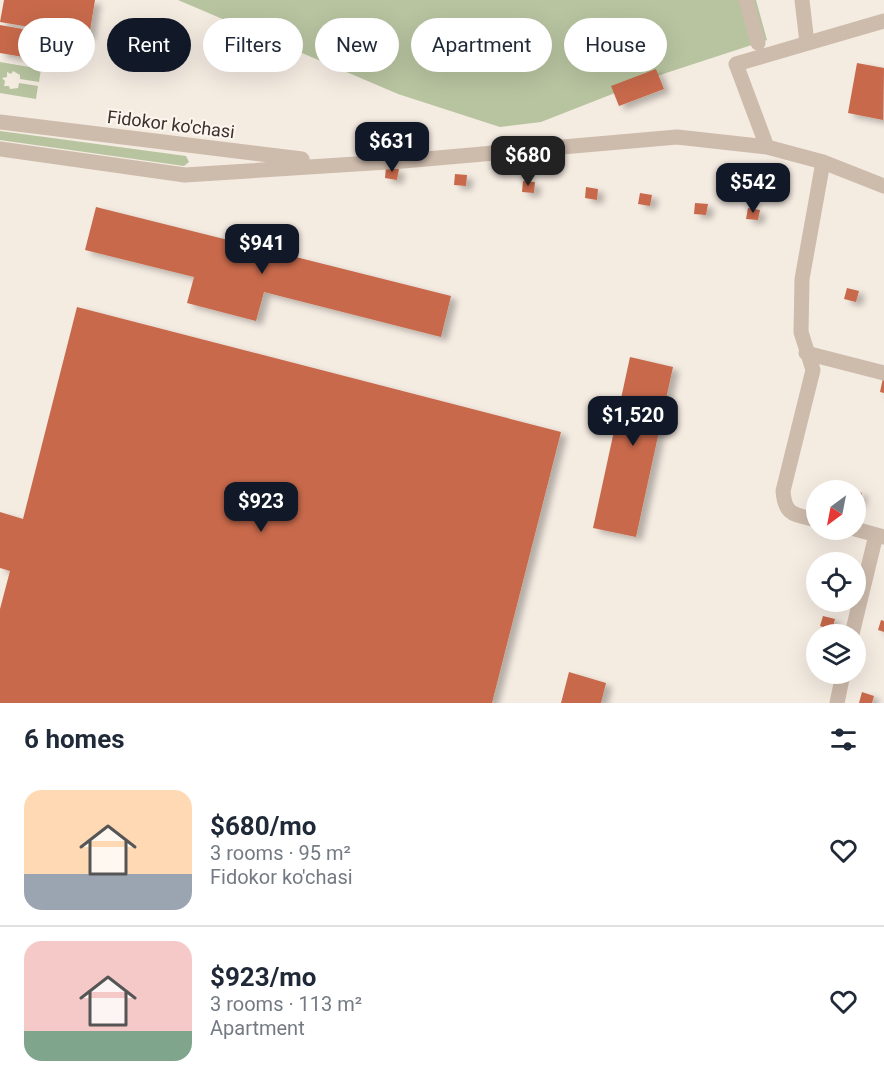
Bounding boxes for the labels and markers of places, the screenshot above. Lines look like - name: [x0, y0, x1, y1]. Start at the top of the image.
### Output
- pin: $631: [356, 122, 428, 173]
- pin: $680: [492, 136, 564, 187]
- pin: $542: [717, 163, 789, 214]
- pin: $941: [226, 224, 298, 275]
- pin: $1,520: [584, 396, 682, 447]
- pin: $923: [225, 482, 297, 533]

